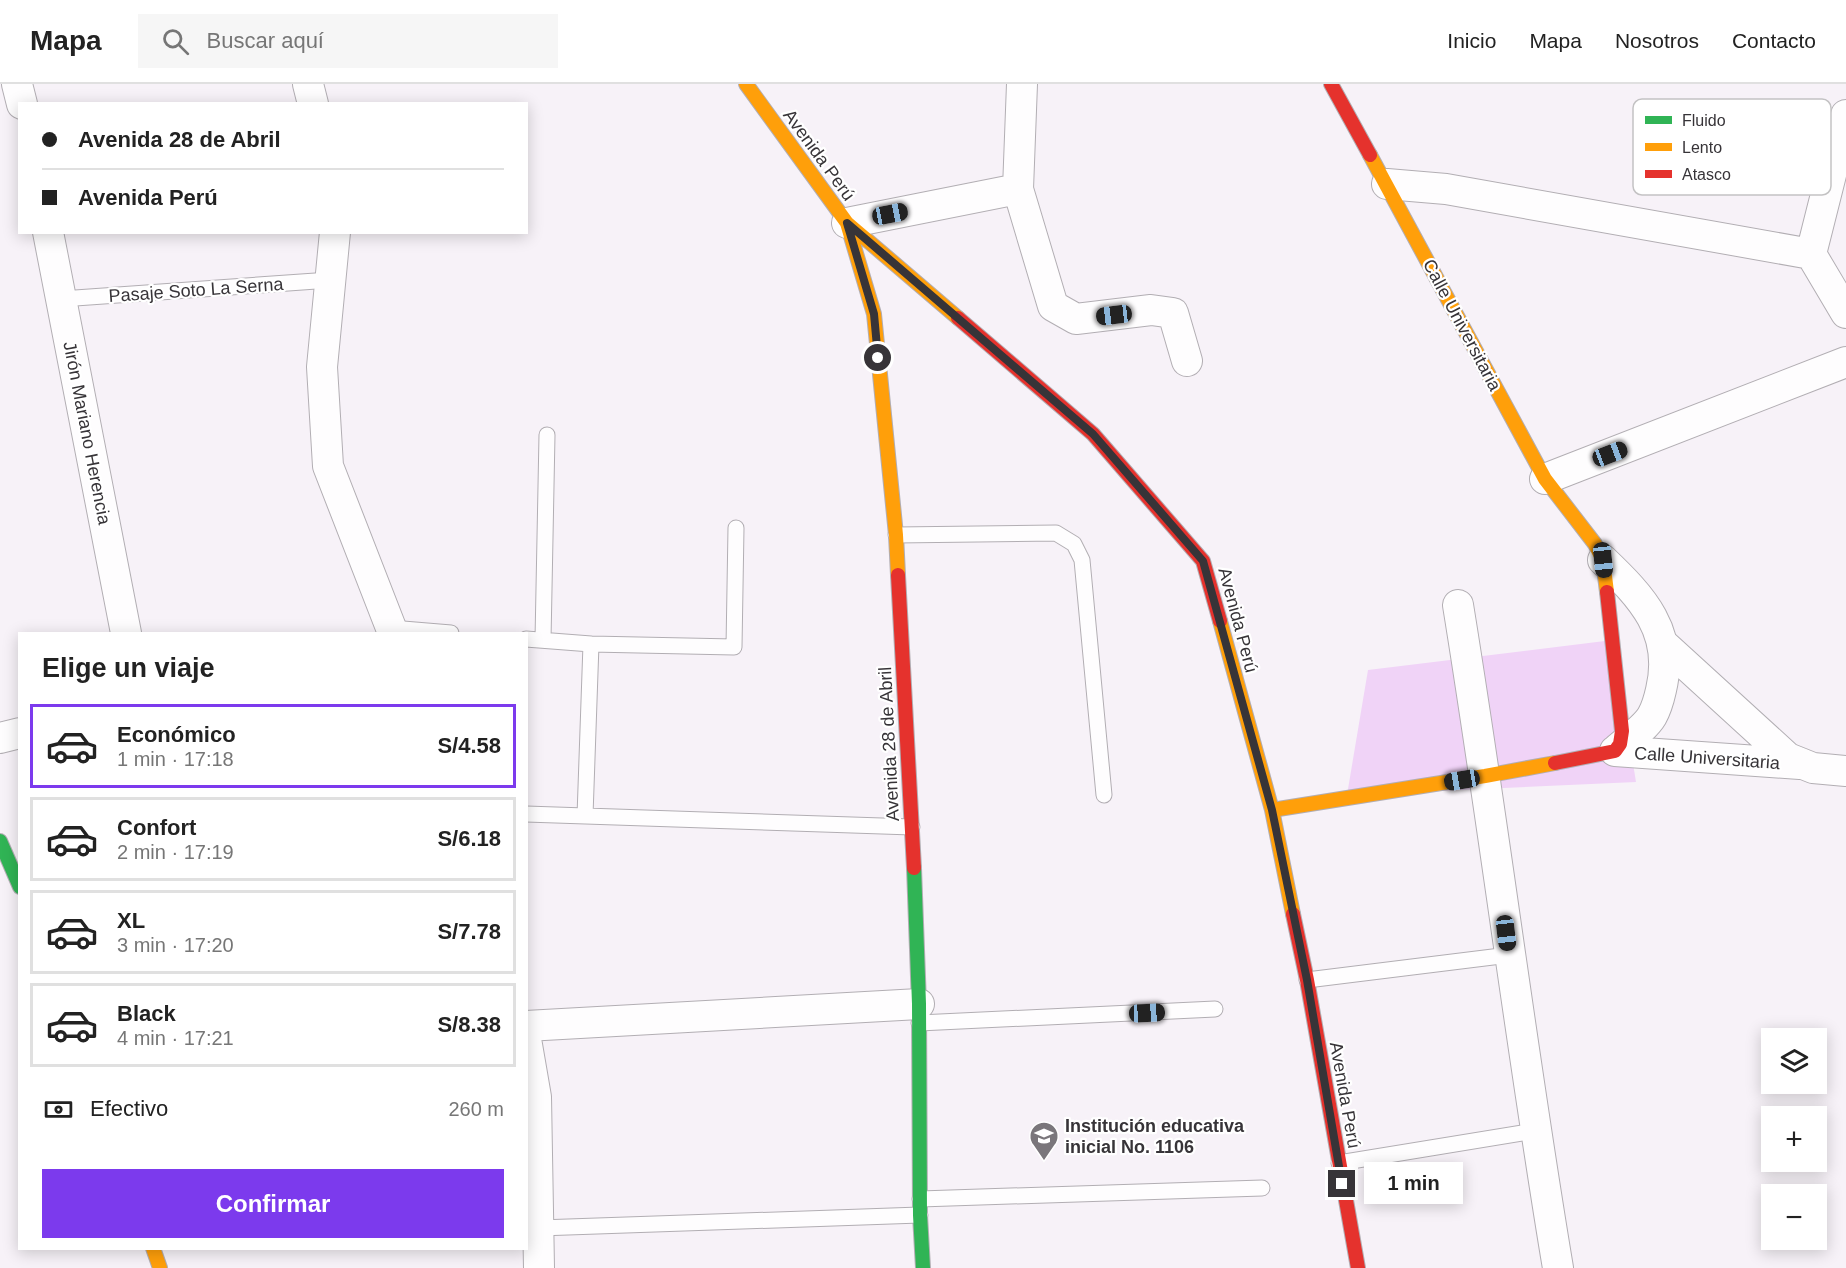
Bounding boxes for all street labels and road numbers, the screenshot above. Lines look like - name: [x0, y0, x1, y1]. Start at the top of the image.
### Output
- street label: Avenida Perú: [779, 106, 859, 204]
- street label: Calle Universitaria: [1419, 256, 1506, 395]
- street label: Pasaje Soto La Serna: [108, 274, 285, 306]
- street label: Jirón Mariano Herencia: [59, 340, 115, 527]
- street label: Avenida Perú: [1214, 565, 1262, 675]
- street label: Avenida 28 de Abril: [875, 666, 903, 822]
- street label: Calle Universitaria: [1633, 743, 1782, 773]
- street label: Avenida Perú: [1326, 1040, 1364, 1150]

